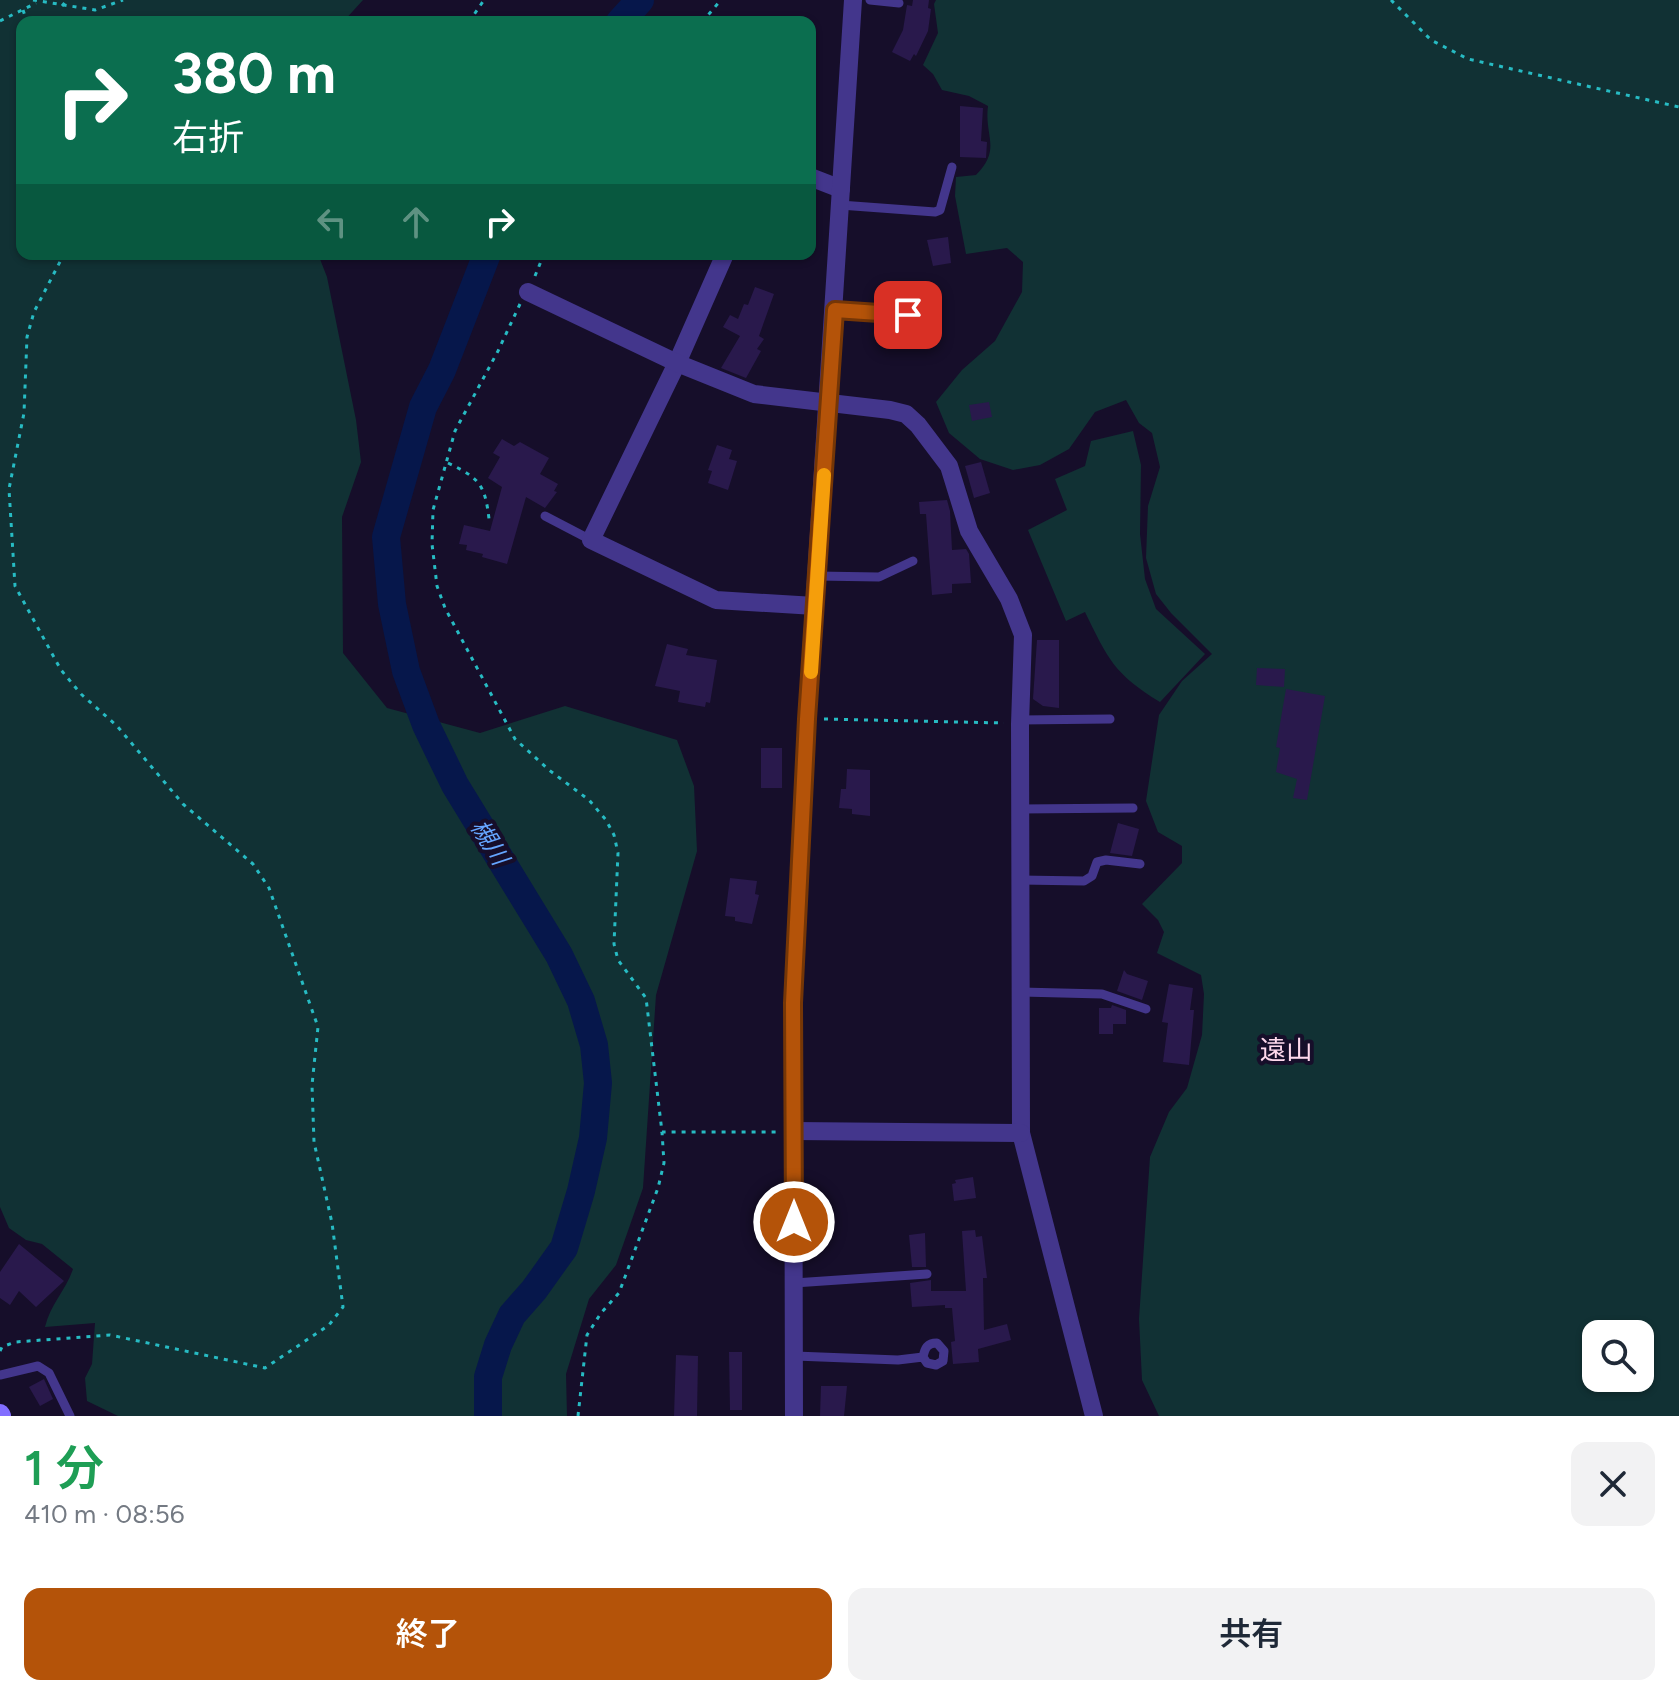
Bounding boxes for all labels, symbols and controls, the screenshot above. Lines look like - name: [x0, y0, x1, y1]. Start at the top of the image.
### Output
- text: 380 m: [172, 40, 336, 107]
- icon: right: [40, 48, 144, 152]
- text: 右折: [172, 116, 244, 159]
- icon: left: [310, 200, 354, 244]
- icon: ahead: [394, 200, 438, 244]
- icon: right: [478, 200, 522, 244]
- pin: [874, 281, 942, 349]
- icon: arrive: [886, 293, 930, 337]
- water label: 槻川: [465, 814, 517, 873]
- district label: 遠山: [1260, 1034, 1312, 1066]
- position arrow: [752, 1180, 836, 1264]
- map controls: [1582, 1320, 1654, 1392]
- button: search: [1582, 1320, 1654, 1392]
- text: 1 分: [24, 1439, 104, 1497]
- button: close: [1571, 1442, 1655, 1526]
- text: 410 m · 08:56: [24, 1498, 184, 1530]
- button: 終了: [24, 1588, 832, 1680]
- button: 共有: [848, 1588, 1655, 1680]

